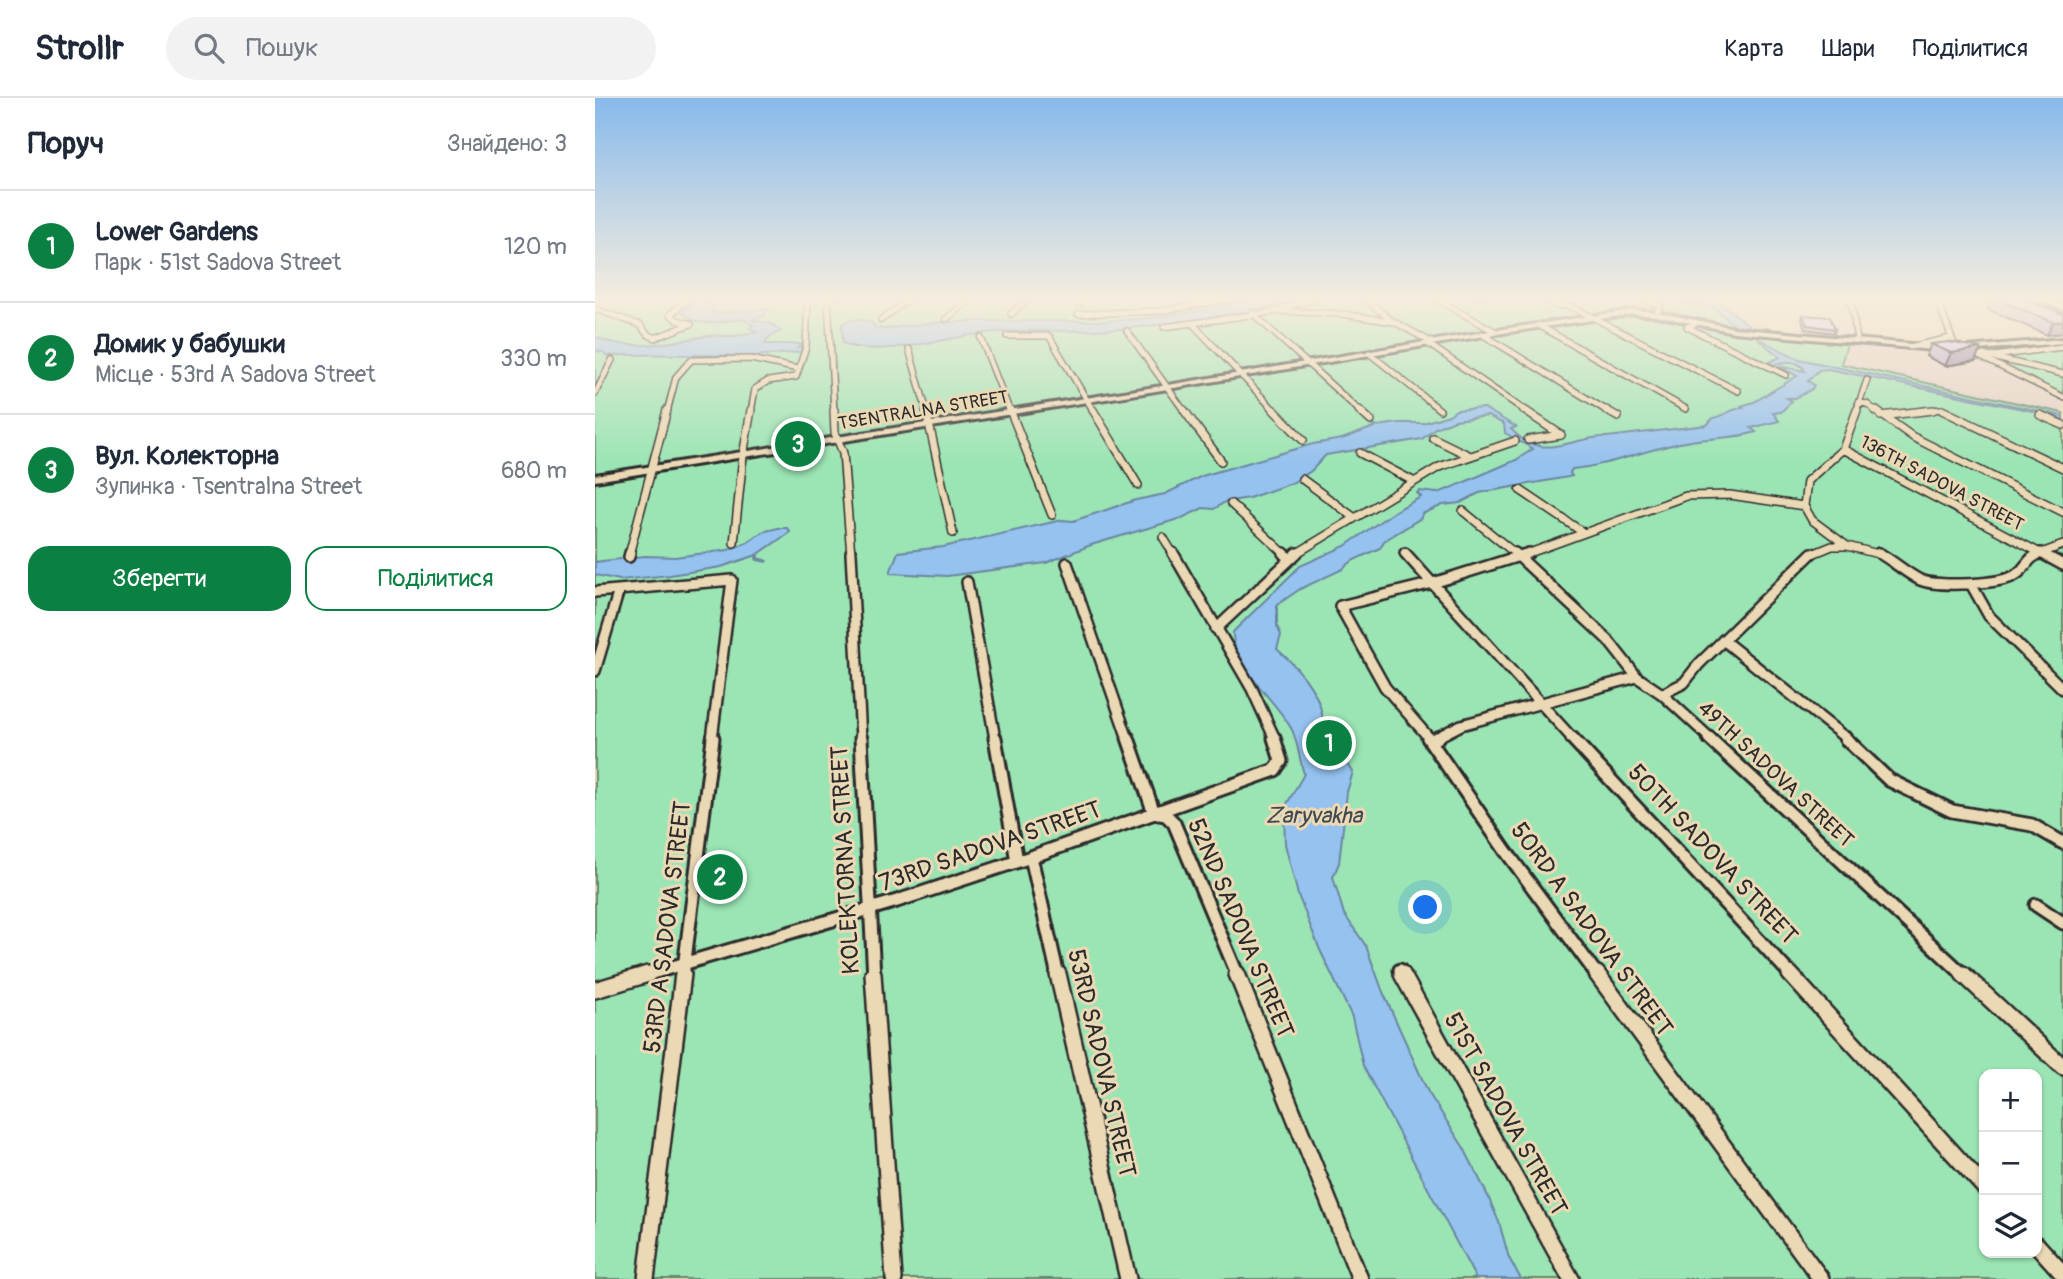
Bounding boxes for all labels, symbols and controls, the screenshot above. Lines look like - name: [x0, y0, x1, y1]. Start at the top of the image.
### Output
- search box: [166, 17, 656, 80]
- text: Strollr: [35, 28, 124, 69]
- icon: search: [190, 29, 228, 67]
- text: Пошук: [246, 32, 318, 64]
- text: Карта: [1724, 34, 1784, 63]
- text: Шари: [1822, 34, 1875, 63]
- text: Поділитися: [1913, 34, 2028, 63]
- text: Поруч: [28, 125, 104, 162]
- text: Знайдено: 3: [447, 129, 567, 158]
- text: Lower Gardens: [95, 216, 258, 248]
- text: 1: [47, 232, 56, 261]
- text: 120 m: [504, 232, 567, 261]
- text: Парк · 51st Sadova Street: [95, 248, 341, 277]
- text: Домик у бабушки: [95, 328, 285, 360]
- text: 2: [45, 344, 57, 373]
- text: 330 m: [500, 344, 567, 373]
- text: Місце · 53rd A Sadova Street: [95, 360, 375, 389]
- street label: TSENTRALNA STREET: [836, 386, 1010, 435]
- pin: 3: [775, 418, 821, 470]
- street label: 136TH SADOVA STREET: [1856, 430, 2028, 536]
- text: Вул. Колекторна: [95, 440, 279, 472]
- text: 3: [45, 456, 57, 485]
- text: 680 m: [501, 456, 567, 485]
- text: Зупинка · Tsentralna Street: [95, 472, 362, 501]
- button: Зберегти: [28, 546, 291, 611]
- button: Поділитися: [305, 546, 567, 611]
- street label: 49TH SADOVA STREET: [1692, 695, 1860, 854]
- pin: 1: [1306, 717, 1352, 769]
- street label: KOLEKTORNA STREET: [825, 745, 866, 975]
- street label: 50TH SADOVA STREET: [1622, 758, 1804, 950]
- street label: 73RD SADOVA STREET: [875, 795, 1105, 898]
- street label: 53RD A SADOVA STREET: [638, 799, 697, 1055]
- water label: Zaryvakha: [1266, 801, 1364, 830]
- street label: 52ND SADOVA STREET: [1181, 814, 1300, 1042]
- street label: 50RD A SADOVA STREET: [1504, 817, 1679, 1042]
- pin: 2: [697, 851, 743, 903]
- your location: [1408, 890, 1442, 924]
- street label: 53RD SADOVA STREET: [1061, 946, 1142, 1180]
- street label: 51ST SADOVA STREET: [1438, 1008, 1573, 1221]
- map controls: [1979, 1069, 2042, 1258]
- button: +: [1979, 1069, 2042, 1132]
- button: −: [1979, 1132, 2042, 1195]
- button: layers: [1979, 1195, 2042, 1258]

